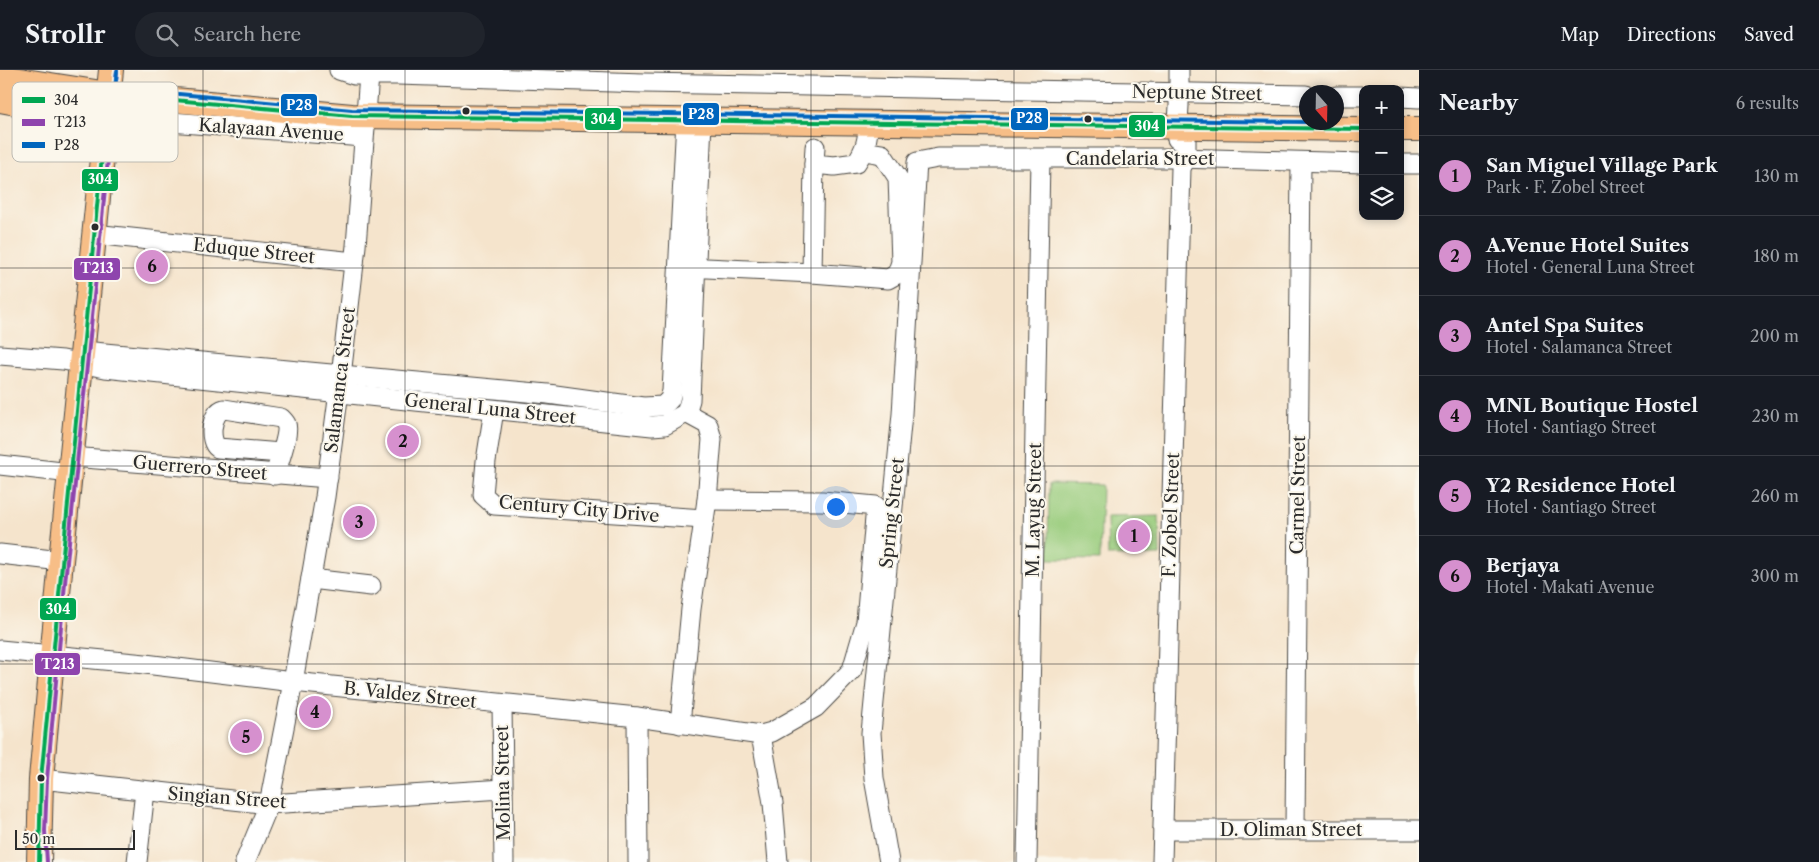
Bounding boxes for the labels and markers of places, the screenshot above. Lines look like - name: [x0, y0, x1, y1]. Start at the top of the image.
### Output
- unlabelled marker: [461, 106, 471, 116]
- unlabelled marker: [1083, 114, 1093, 124]
- unlabelled marker: [90, 222, 100, 232]
- pin: 6: [136, 247, 168, 285]
- pin: 2: [387, 422, 419, 460]
- pin: 3: [343, 503, 375, 541]
- pin: 1: [1118, 517, 1150, 555]
- pin: 4: [299, 693, 331, 731]
- pin: 5: [230, 718, 262, 756]
- unlabelled marker: [36, 773, 46, 783]

